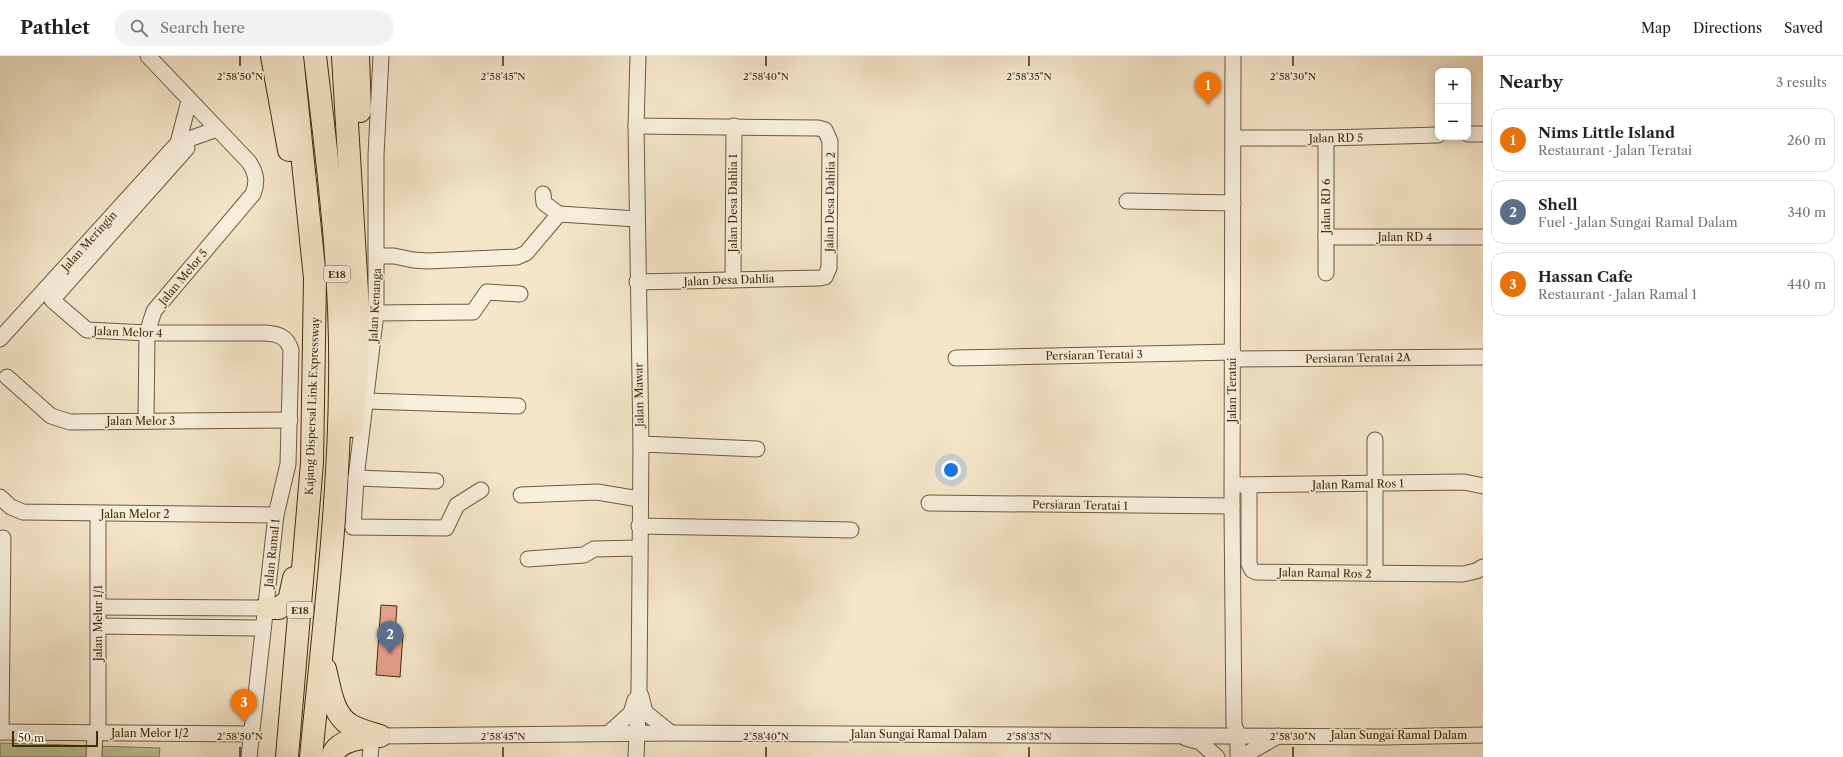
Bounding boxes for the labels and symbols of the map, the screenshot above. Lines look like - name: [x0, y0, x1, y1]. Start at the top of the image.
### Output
- text: 2°58'50"N: [217, 70, 263, 83]
- text: 2°58'45"N: [480, 70, 526, 83]
- text: 2°58'40"N: [743, 70, 789, 83]
- text: 2°58'35"N: [1006, 70, 1052, 83]
- text: 2°58'30"N: [1270, 70, 1316, 83]
- pin: 1: [1195, 72, 1221, 105]
- street label: Jalan RD 5: [1307, 131, 1363, 146]
- street label: Jalan Desa Dahlia 2: [822, 152, 838, 254]
- street label: Jalan Desa Dahlia 1: [726, 153, 740, 254]
- street label: Jalan RD 6: [1319, 178, 1333, 235]
- street label: Jalan Meringin: [57, 208, 120, 276]
- street label: Jalan RD 4: [1376, 230, 1432, 244]
- street label: Jalan Melor 5: [154, 246, 210, 309]
- road number: E18: [324, 266, 350, 282]
- street label: Jalan Kenanga: [366, 267, 384, 344]
- street label: Jalan Desa Dahlia: [681, 271, 775, 289]
- street label: Kajang Dispersal Link Expressway: [302, 316, 322, 495]
- street label: Jalan Melor 4: [91, 324, 163, 340]
- street label: Persiaran Teratai 3: [1045, 347, 1143, 363]
- street label: Persiaran Teratai 2A: [1305, 350, 1412, 366]
- street label: Jalan Teratai: [1225, 357, 1239, 424]
- street label: Jalan Mawar: [631, 362, 647, 429]
- street label: Jalan Melor 3: [105, 414, 175, 428]
- your location: [941, 460, 961, 480]
- street label: Jalan Ramal Ros 1: [1310, 476, 1404, 492]
- street label: Persiaran Teratai 1: [1032, 497, 1128, 513]
- street label: Jalan Melor 2: [98, 507, 170, 521]
- street label: Jalan Ramal 1: [261, 518, 283, 590]
- street label: Jalan Ramal Ros 2: [1276, 565, 1372, 581]
- street label: Jalan Melur 1/1: [91, 585, 105, 663]
- road number: E18: [287, 602, 313, 618]
- pin: 2: [377, 621, 403, 654]
- pin: 3: [231, 689, 257, 722]
- street label: Jalan Melor 1/2: [109, 726, 189, 740]
- street label: Jalan Sungai Ramal Dalam: [849, 727, 988, 741]
- street label: Jalan Sungai Ramal Dalam: [1329, 728, 1468, 742]
- scale bar: [12, 729, 98, 748]
- text: 2°58'50"N: [217, 730, 263, 743]
- text: 2°58'45"N: [480, 730, 526, 743]
- text: 2°58'40"N: [743, 730, 789, 743]
- text: 2°58'35"N: [1006, 730, 1052, 743]
- text: 2°58'30"N: [1270, 730, 1316, 743]

